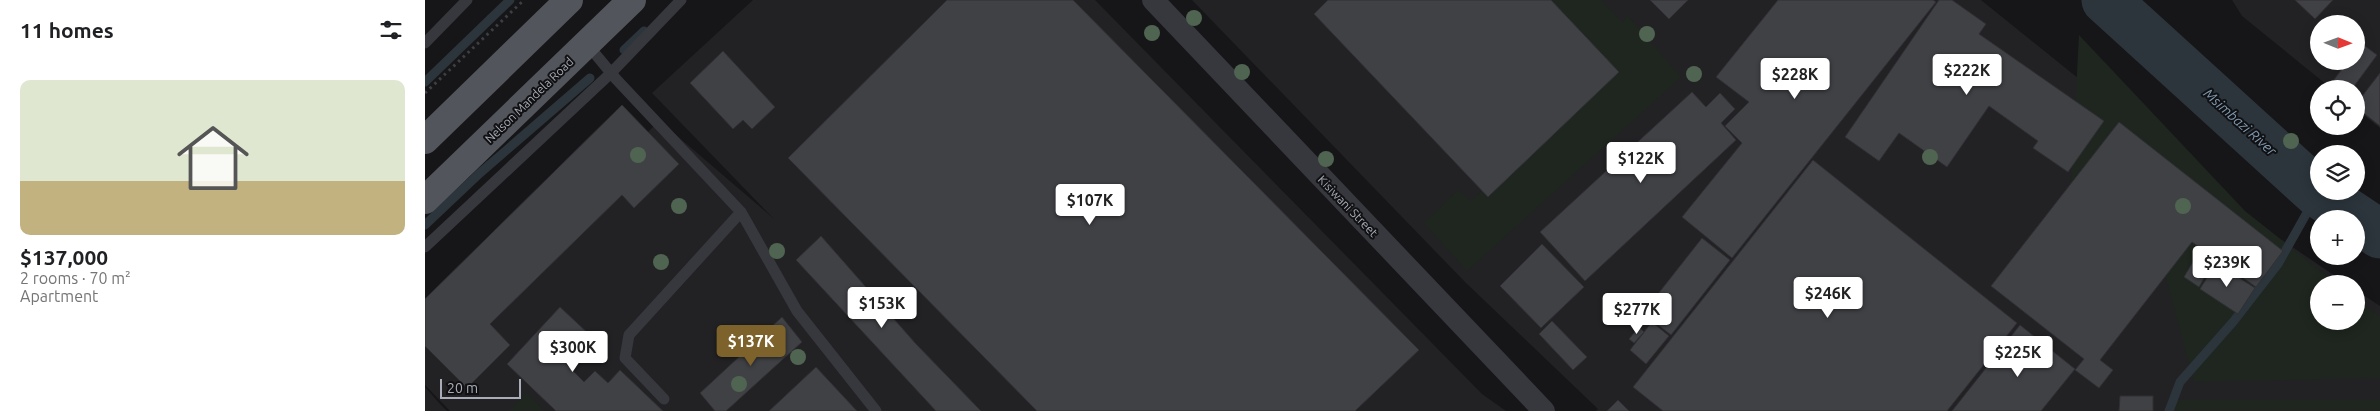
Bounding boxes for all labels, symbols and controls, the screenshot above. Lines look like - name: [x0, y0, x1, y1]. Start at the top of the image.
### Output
- north arrow: [2310, 15, 2365, 70]
- map controls: [2310, 15, 2365, 330]
- icon: filters: [377, 16, 405, 44]
- text: 11 homes: [20, 18, 114, 42]
- pin: $222K: [1932, 54, 2002, 96]
- street label: Nelson Mandela Road: [482, 55, 576, 145]
- pin: $228K: [1760, 58, 1830, 100]
- text: $222K: [1944, 61, 1990, 79]
- text: $228K: [1772, 65, 1818, 83]
- button: locate: [2310, 80, 2365, 135]
- water label: Msimbazi River: [2200, 85, 2280, 159]
- icon: home: [168, 113, 258, 203]
- pin: $122K: [1606, 142, 1676, 184]
- button: layers: [2310, 145, 2365, 200]
- text: $122K: [1618, 149, 1664, 167]
- street label: Kisiwani Street: [1316, 173, 1381, 240]
- pin: $107K: [1055, 184, 1125, 226]
- text: $107K: [1067, 191, 1113, 209]
- button: +: [2310, 210, 2365, 265]
- text: $137,000: [20, 245, 108, 269]
- pin: $239K: [2192, 246, 2262, 288]
- text: $239K: [2204, 253, 2250, 271]
- text: 2 rooms · 70 m²: [20, 269, 131, 287]
- button: −: [2310, 275, 2365, 330]
- pin: $246K: [1793, 276, 1863, 319]
- text: $246K: [1805, 284, 1851, 302]
- pin: $153K: [847, 286, 917, 329]
- text: Apartment: [20, 287, 98, 305]
- pin: $277K: [1602, 292, 1672, 335]
- text: $153K: [859, 294, 905, 312]
- text: $277K: [1614, 300, 1660, 318]
- pin: $137K: [716, 324, 786, 367]
- pin: $300K: [538, 330, 608, 373]
- text: $137K: [728, 332, 774, 350]
- pin: $225K: [1983, 336, 2053, 378]
- text: $300K: [550, 338, 596, 356]
- text: $225K: [1995, 343, 2041, 361]
- scale bar: [440, 376, 521, 399]
- text: 20 m: [447, 380, 478, 396]

